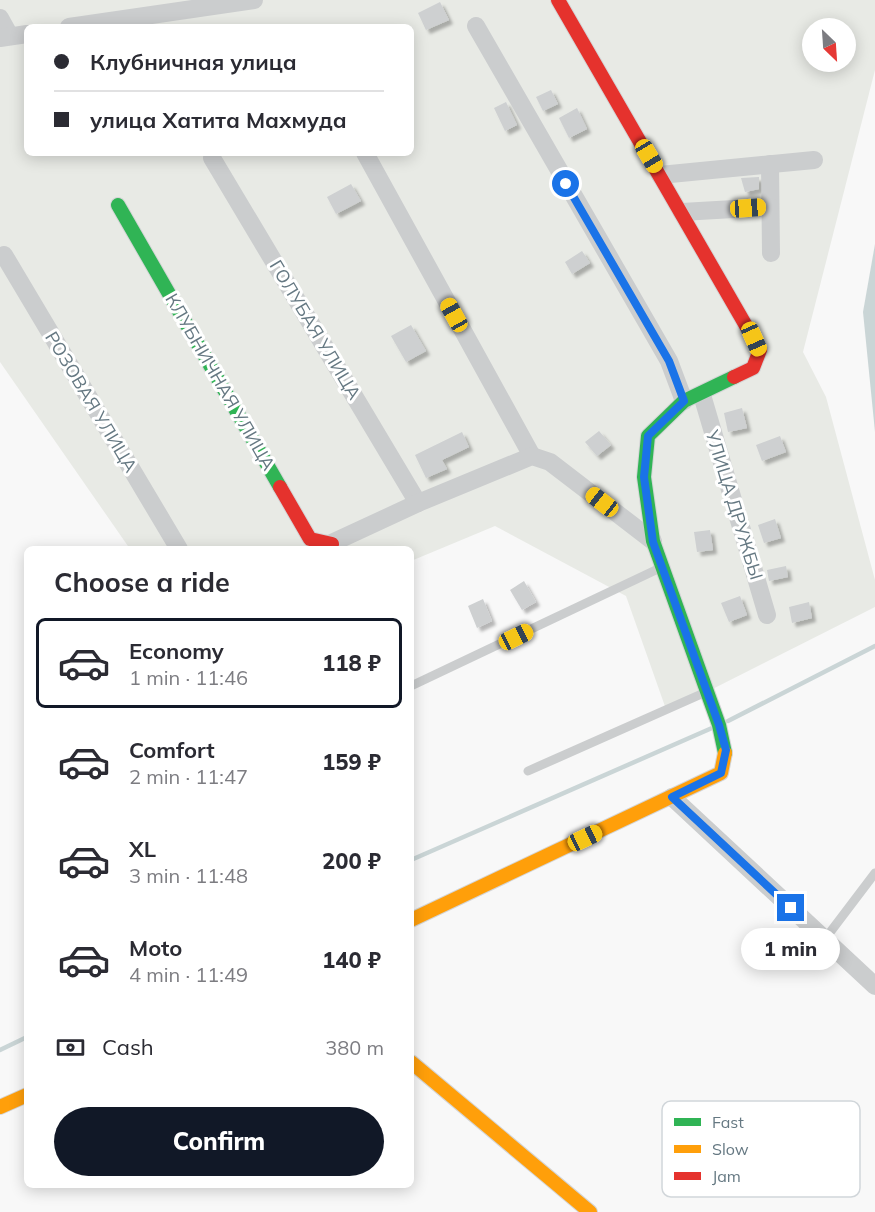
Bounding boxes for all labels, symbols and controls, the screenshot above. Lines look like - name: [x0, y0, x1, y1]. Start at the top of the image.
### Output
- north arrow: [802, 18, 856, 72]
- map controls: [802, 18, 856, 72]
- text: Клубничная улица: [90, 48, 297, 76]
- text: улица Хатита Махмуда: [90, 106, 347, 134]
- car: [632, 136, 666, 176]
- route start: [552, 170, 579, 197]
- car: [729, 198, 767, 218]
- street label: ГОЛУБАЯ УЛИЦА: [265, 256, 366, 404]
- street label: КЛУБНИЧНАЯ УЛИЦА: [160, 289, 280, 474]
- car: [437, 295, 471, 335]
- car: [738, 319, 770, 359]
- street label: РОЗОВАЯ УЛИЦА: [40, 327, 143, 476]
- street label: УЛИЦА ДРУЖБЫ: [700, 426, 768, 583]
- car: [582, 484, 622, 520]
- text: Choose a ride: [54, 565, 230, 599]
- car: [496, 621, 536, 653]
- icon: car: [57, 636, 111, 690]
- text: Economy: [129, 637, 224, 665]
- text: 118 ₽: [322, 649, 381, 677]
- text: 1 min · 11:46: [129, 665, 248, 690]
- icon: car: [57, 735, 111, 789]
- text: Comfort: [129, 736, 215, 764]
- text: 159 ₽: [322, 748, 381, 776]
- text: 2 min · 11:47: [129, 764, 248, 789]
- car: [565, 822, 605, 854]
- icon: car: [57, 834, 111, 888]
- text: XL: [129, 835, 156, 863]
- text: 200 ₽: [322, 847, 381, 875]
- text: 3 min · 11:48: [129, 863, 248, 888]
- route end: [777, 894, 804, 921]
- callout: 1 min: [742, 929, 840, 971]
- icon: car: [57, 933, 111, 987]
- text: Moto: [129, 934, 182, 962]
- text: 1 min: [764, 936, 817, 961]
- text: 140 ₽: [322, 946, 381, 974]
- text: 4 min · 11:49: [129, 962, 248, 987]
- icon: cash: [54, 1031, 87, 1064]
- text: Cash: [102, 1033, 154, 1061]
- text: 380 m: [325, 1035, 384, 1060]
- legend: [662, 1101, 860, 1197]
- button: Confirm: [54, 1107, 384, 1176]
- text: Fast: [712, 1112, 744, 1132]
- text: Slow: [712, 1139, 749, 1159]
- text: Jam: [712, 1166, 741, 1186]

